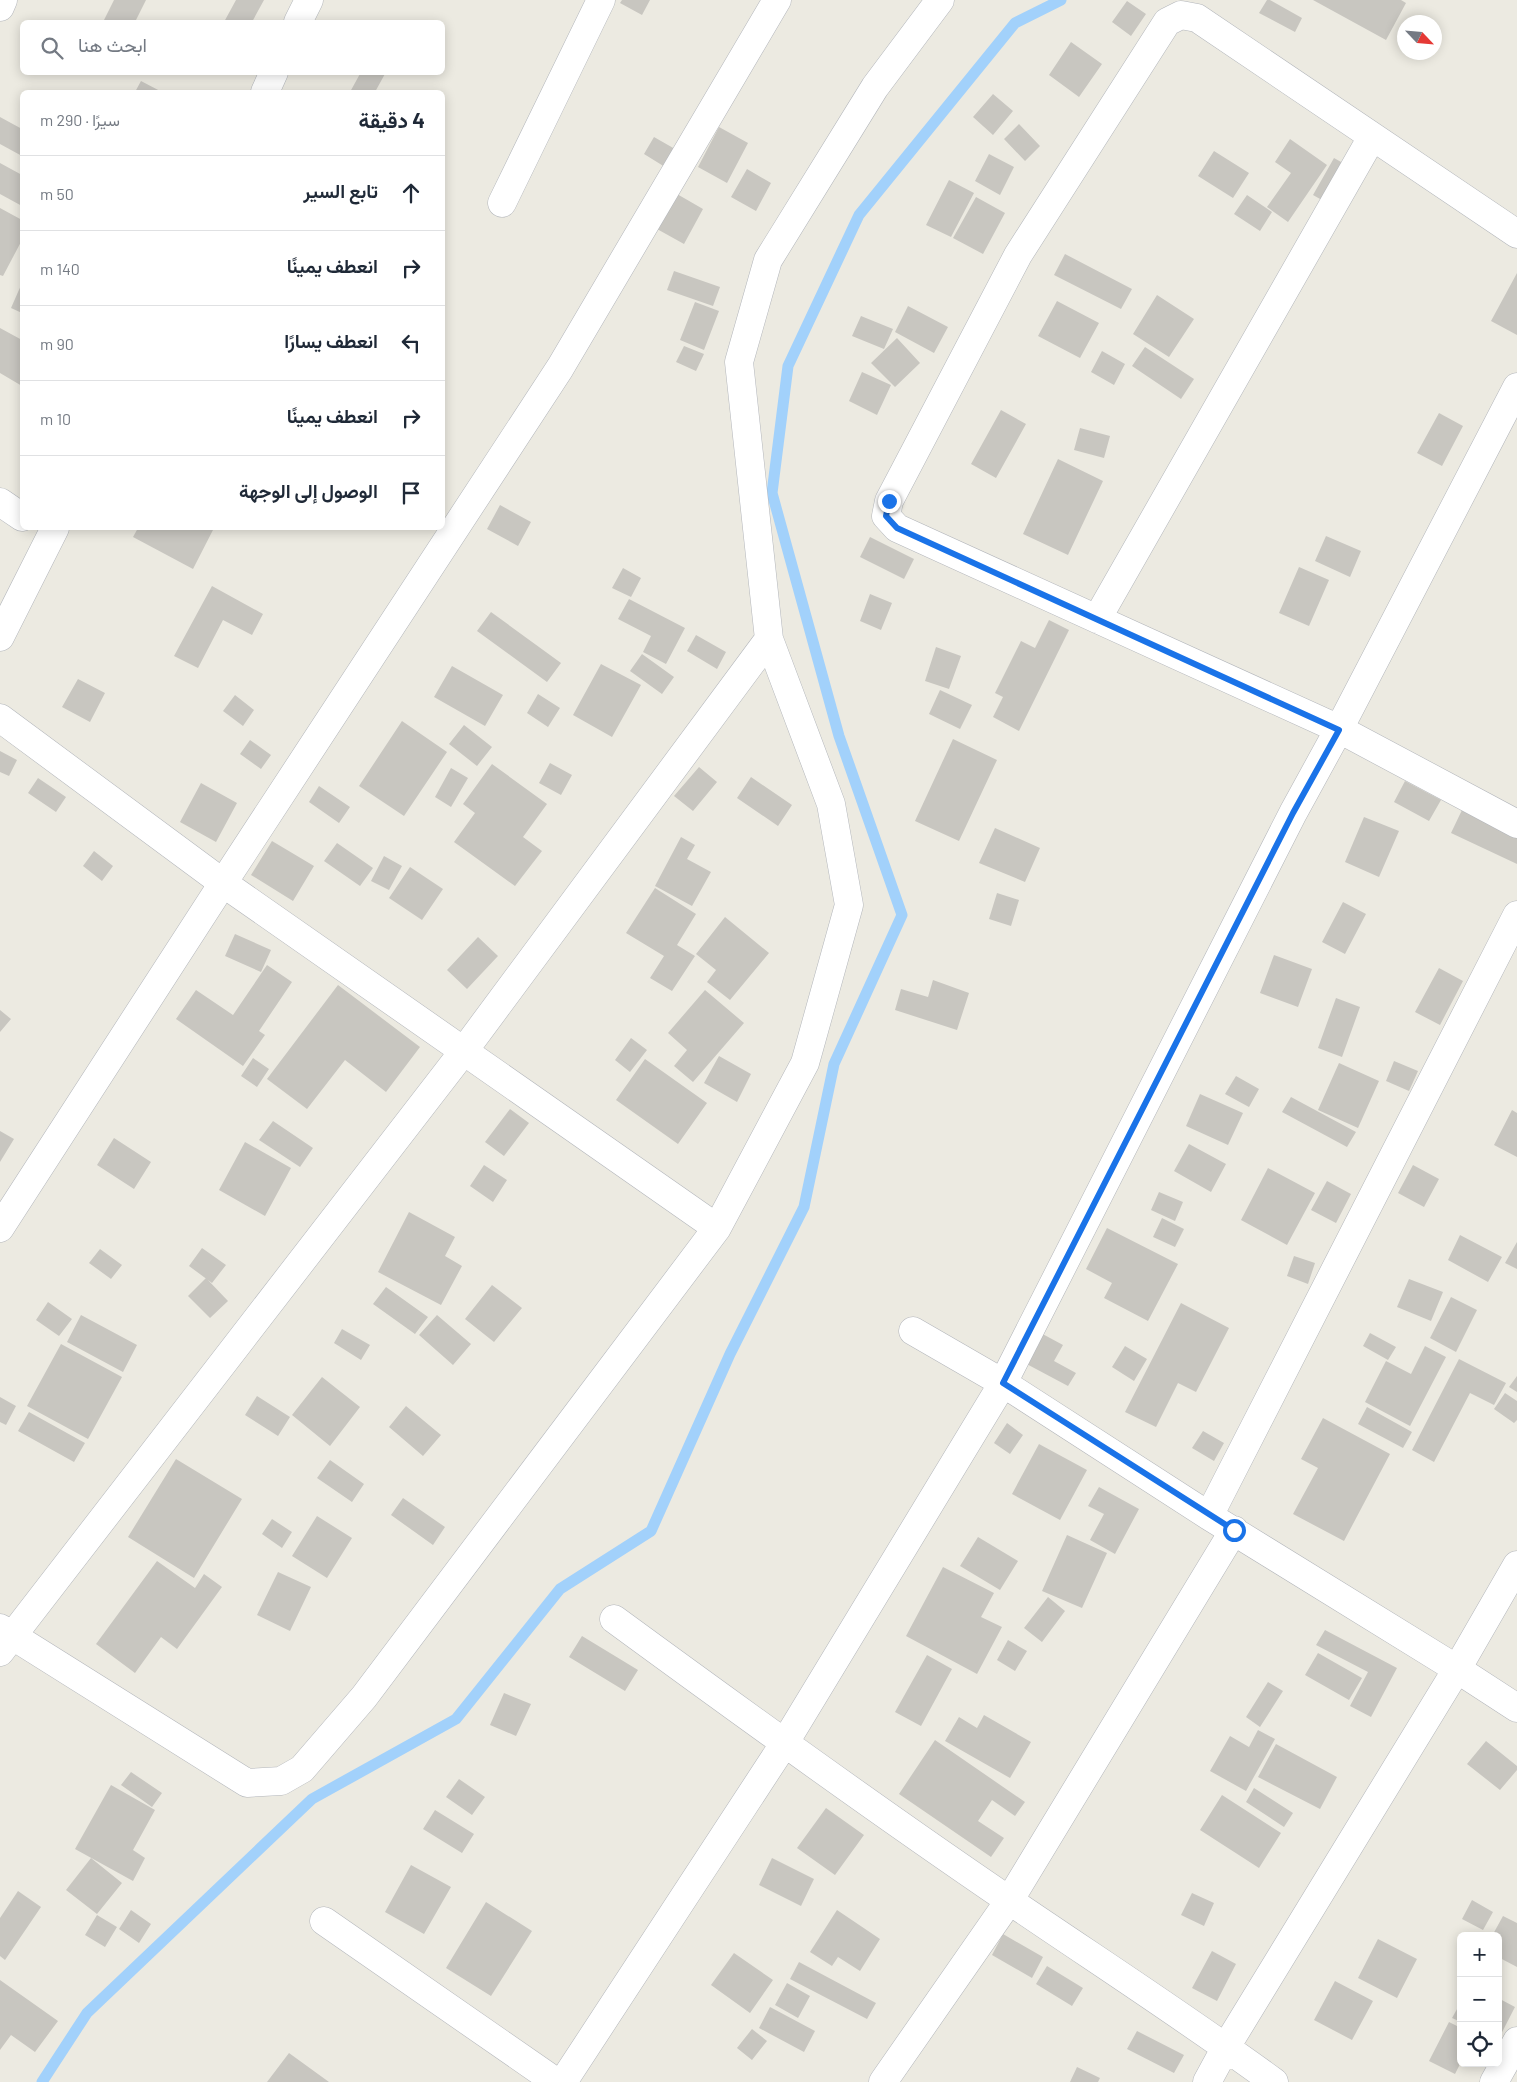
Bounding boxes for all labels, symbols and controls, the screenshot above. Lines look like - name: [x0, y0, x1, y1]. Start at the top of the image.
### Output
- north arrow: [1397, 15, 1442, 60]
- search box: [20, 20, 445, 75]
- text: ابحث هنا: [78, 33, 147, 56]
- icon: search: [38, 34, 66, 62]
- text: 4 دقيقة: [359, 107, 425, 132]
- text: سيرًا · 290 m: [40, 110, 120, 129]
- text: تابع السير: [303, 179, 378, 202]
- icon: ahead: [397, 179, 425, 207]
- text: 50 m: [40, 184, 74, 203]
- text: انعطف يمينًا: [287, 254, 378, 277]
- icon: right: [397, 254, 425, 282]
- text: 140 m: [40, 259, 80, 278]
- text: انعطف يسارًا: [284, 329, 378, 352]
- icon: left: [397, 329, 425, 357]
- text: 90 m: [40, 334, 74, 353]
- text: انعطف يمينًا: [287, 404, 378, 427]
- icon: right: [397, 404, 425, 432]
- text: 10 m: [40, 409, 71, 428]
- text: الوصول إلى الوجهة: [239, 479, 378, 502]
- icon: arrive: [397, 479, 425, 507]
- route end: [878, 490, 901, 513]
- route start: [1223, 1519, 1246, 1542]
- map controls: [1457, 1932, 1502, 2067]
- button: +: [1457, 1932, 1502, 1977]
- button: −: [1457, 1977, 1502, 2022]
- button: locate: [1457, 2022, 1502, 2067]

